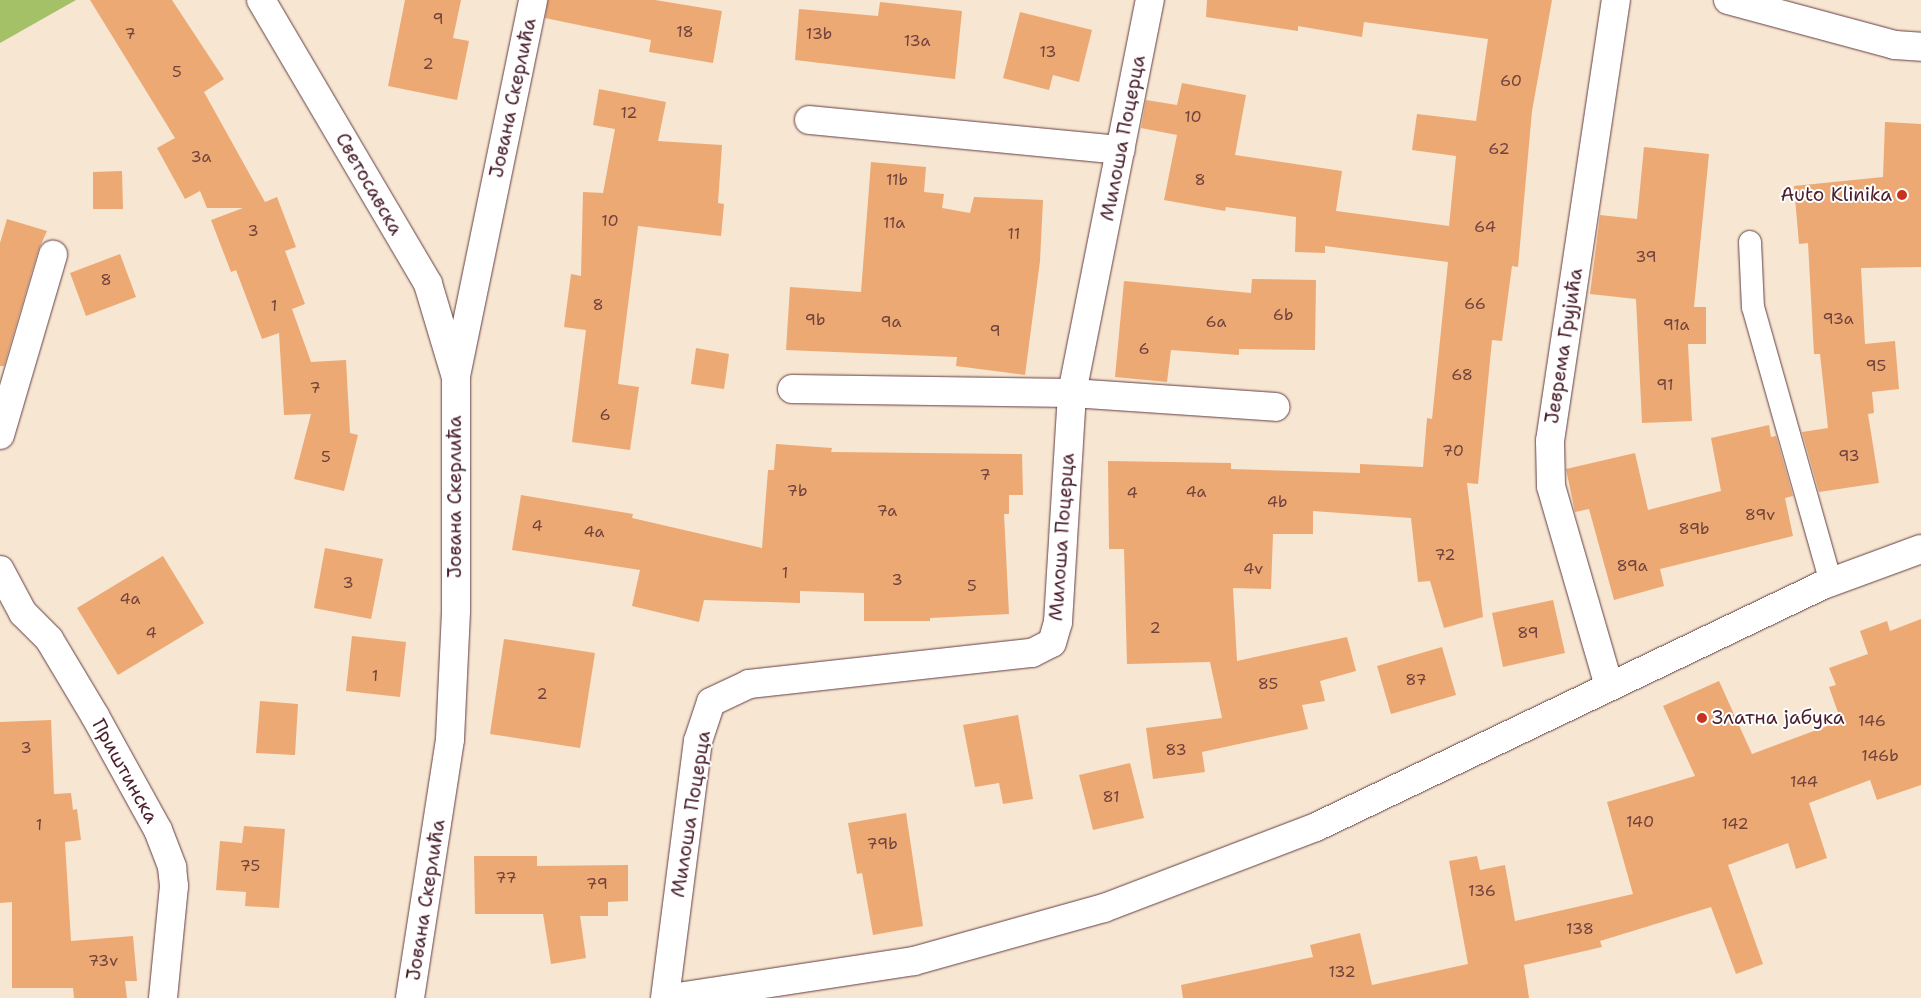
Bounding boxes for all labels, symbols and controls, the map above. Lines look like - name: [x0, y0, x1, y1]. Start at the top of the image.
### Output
- house number: 9: [432, 9, 444, 29]
- street label: Јована Скерлића: [485, 16, 541, 180]
- house number: 18: [676, 22, 694, 42]
- house number: 7: [124, 24, 136, 44]
- house number: 13b: [806, 24, 832, 44]
- house number: 13a: [904, 31, 930, 51]
- house number: 13: [1039, 42, 1057, 62]
- street label: Милоша Поцерца: [1096, 53, 1150, 223]
- house number: 2: [422, 54, 434, 74]
- house number: 5: [172, 62, 182, 82]
- house number: 60: [1500, 71, 1522, 91]
- house number: 12: [620, 103, 638, 123]
- house number: 10: [1184, 107, 1202, 127]
- street label: Светосавска: [331, 129, 407, 239]
- house number: 62: [1488, 139, 1510, 159]
- house number: 3a: [191, 147, 211, 167]
- house number: 11b: [886, 170, 908, 190]
- house number: 8: [1194, 170, 1206, 190]
- place label: Auto Klinika: [1780, 184, 1892, 206]
- marker: Auto Klinika: [1896, 189, 1908, 201]
- house number: 10: [601, 211, 619, 231]
- house number: 11a: [883, 213, 905, 233]
- house number: 64: [1474, 217, 1496, 237]
- house number: 3: [247, 221, 259, 241]
- house number: 11: [1008, 224, 1020, 244]
- house number: 39: [1635, 247, 1657, 267]
- street label: Јеврема Грујића: [1540, 267, 1588, 425]
- house number: 8: [100, 270, 112, 290]
- house number: 66: [1464, 294, 1486, 314]
- house number: 8: [592, 295, 604, 315]
- house number: 1: [271, 296, 277, 316]
- house number: 6b: [1273, 305, 1293, 325]
- house number: 93a: [1822, 309, 1854, 329]
- house number: 9b: [805, 310, 825, 330]
- house number: 9a: [881, 312, 901, 332]
- house number: 6a: [1206, 312, 1226, 332]
- house number: 91a: [1663, 315, 1689, 335]
- house number: 9: [989, 321, 1001, 341]
- house number: 6: [1138, 339, 1150, 359]
- house number: 95: [1866, 356, 1886, 376]
- house number: 68: [1451, 365, 1473, 385]
- house number: 91: [1656, 375, 1674, 395]
- house number: 7: [309, 378, 321, 398]
- house number: 6: [599, 405, 611, 425]
- street label: Јована Скерлића: [444, 416, 466, 578]
- house number: 70: [1442, 441, 1464, 461]
- house number: 93: [1838, 446, 1860, 466]
- house number: 5: [321, 447, 331, 467]
- street label: Милоша Поцерца: [1045, 452, 1079, 622]
- house number: 7: [979, 465, 991, 485]
- house number: 7b: [787, 481, 807, 501]
- house number: 4a: [1186, 482, 1206, 502]
- house number: 4: [1126, 483, 1138, 503]
- house number: 4b: [1267, 492, 1287, 512]
- house number: 7a: [877, 501, 897, 521]
- house number: 89v: [1745, 505, 1775, 525]
- house number: 4: [531, 516, 543, 536]
- house number: 89b: [1678, 519, 1710, 539]
- house number: 4a: [584, 522, 604, 542]
- house number: 72: [1434, 545, 1456, 565]
- house number: 89a: [1616, 556, 1648, 576]
- house number: 4v: [1243, 559, 1263, 579]
- house number: 1: [782, 563, 788, 583]
- house number: 3: [891, 570, 903, 590]
- house number: 3: [342, 573, 354, 593]
- house number: 5: [967, 576, 977, 596]
- house number: 4a: [120, 589, 140, 609]
- house number: 2: [1149, 618, 1161, 638]
- house number: 4: [145, 623, 157, 643]
- house number: 89: [1517, 623, 1539, 643]
- house number: 1: [372, 666, 378, 686]
- house number: 87: [1405, 670, 1427, 690]
- house number: 85: [1258, 674, 1278, 694]
- house number: 2: [536, 684, 548, 704]
- place label: Златна јабука: [1712, 707, 1845, 729]
- house number: 146: [1858, 711, 1886, 731]
- marker: Златна јабука: [1696, 712, 1708, 724]
- street label: Приштинска: [87, 715, 163, 827]
- street label: Милоша Поцерца: [667, 729, 715, 899]
- house number: 3: [20, 738, 32, 758]
- house number: 83: [1165, 740, 1187, 760]
- house number: 146b: [1861, 746, 1899, 766]
- house number: 144: [1790, 772, 1818, 792]
- house number: 81: [1102, 787, 1120, 807]
- house number: 140: [1626, 812, 1654, 832]
- house number: 142: [1721, 814, 1749, 834]
- house number: 1: [36, 815, 42, 835]
- street label: Јована Скерлића: [402, 818, 450, 982]
- house number: 79b: [866, 834, 898, 854]
- house number: 75: [240, 856, 260, 876]
- house number: 77: [495, 868, 517, 888]
- house number: 79: [586, 874, 608, 894]
- house number: 136: [1468, 881, 1496, 901]
- house number: 138: [1566, 919, 1594, 939]
- house number: 73v: [88, 951, 118, 971]
- house number: 132: [1328, 962, 1356, 982]

